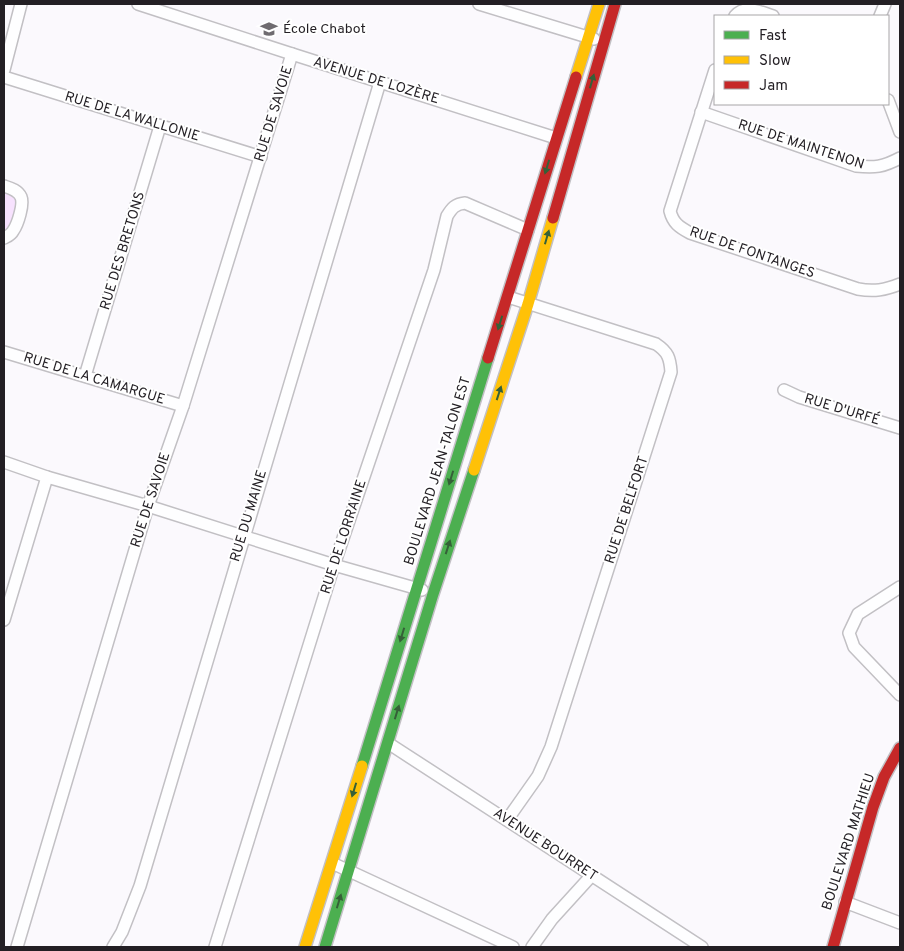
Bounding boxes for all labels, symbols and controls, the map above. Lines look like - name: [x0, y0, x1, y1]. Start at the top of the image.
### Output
- legend: [714, 15, 889, 105]
- school or university icon: École Chabot: [259, 19, 279, 39]
- place label: École Chabot: [283, 20, 366, 38]
- text: Fast: [759, 27, 787, 46]
- text: Slow: [759, 52, 791, 71]
- street label: AVENUE DE LOZÈRE: [311, 53, 441, 108]
- street label: RUE DE SAVOIE: [251, 64, 297, 164]
- one-way arrow: [588, 74, 596, 89]
- text: Jam: [759, 77, 788, 96]
- street label: RUE DE LA WALLONIE: [63, 88, 201, 146]
- street label: RUE DE MAINTENON: [736, 117, 866, 173]
- one-way arrow: [543, 160, 551, 175]
- street label: RUE DES BRETONS: [97, 190, 149, 312]
- street label: RUE DE FONTANGES: [687, 224, 817, 282]
- one-way arrow: [543, 230, 551, 245]
- one-way arrow: [495, 315, 503, 330]
- street label: RUE DE LA CAMARGUE: [21, 349, 167, 409]
- street label: BOULEVARD JEAN-TALON EST: [401, 375, 475, 567]
- one-way arrow: [495, 385, 503, 400]
- street label: RUE D'URFÉ: [802, 389, 882, 430]
- street label: RUE DE SAVOIE: [128, 450, 174, 550]
- street label: RUE DE BELFORT: [602, 454, 652, 566]
- street label: RUE DU MAINE: [227, 468, 271, 564]
- one-way arrow: [447, 470, 455, 485]
- street label: RUE DE LORRAINE: [317, 478, 371, 596]
- one-way arrow: [445, 539, 453, 554]
- one-way arrow: [398, 628, 406, 643]
- one-way arrow: [394, 704, 402, 719]
- street label: BOULEVARD MATHIEU: [819, 771, 879, 913]
- one-way arrow: [350, 783, 358, 798]
- street label: AVENUE BOURRET: [490, 805, 600, 885]
- one-way arrow: [336, 893, 344, 908]

